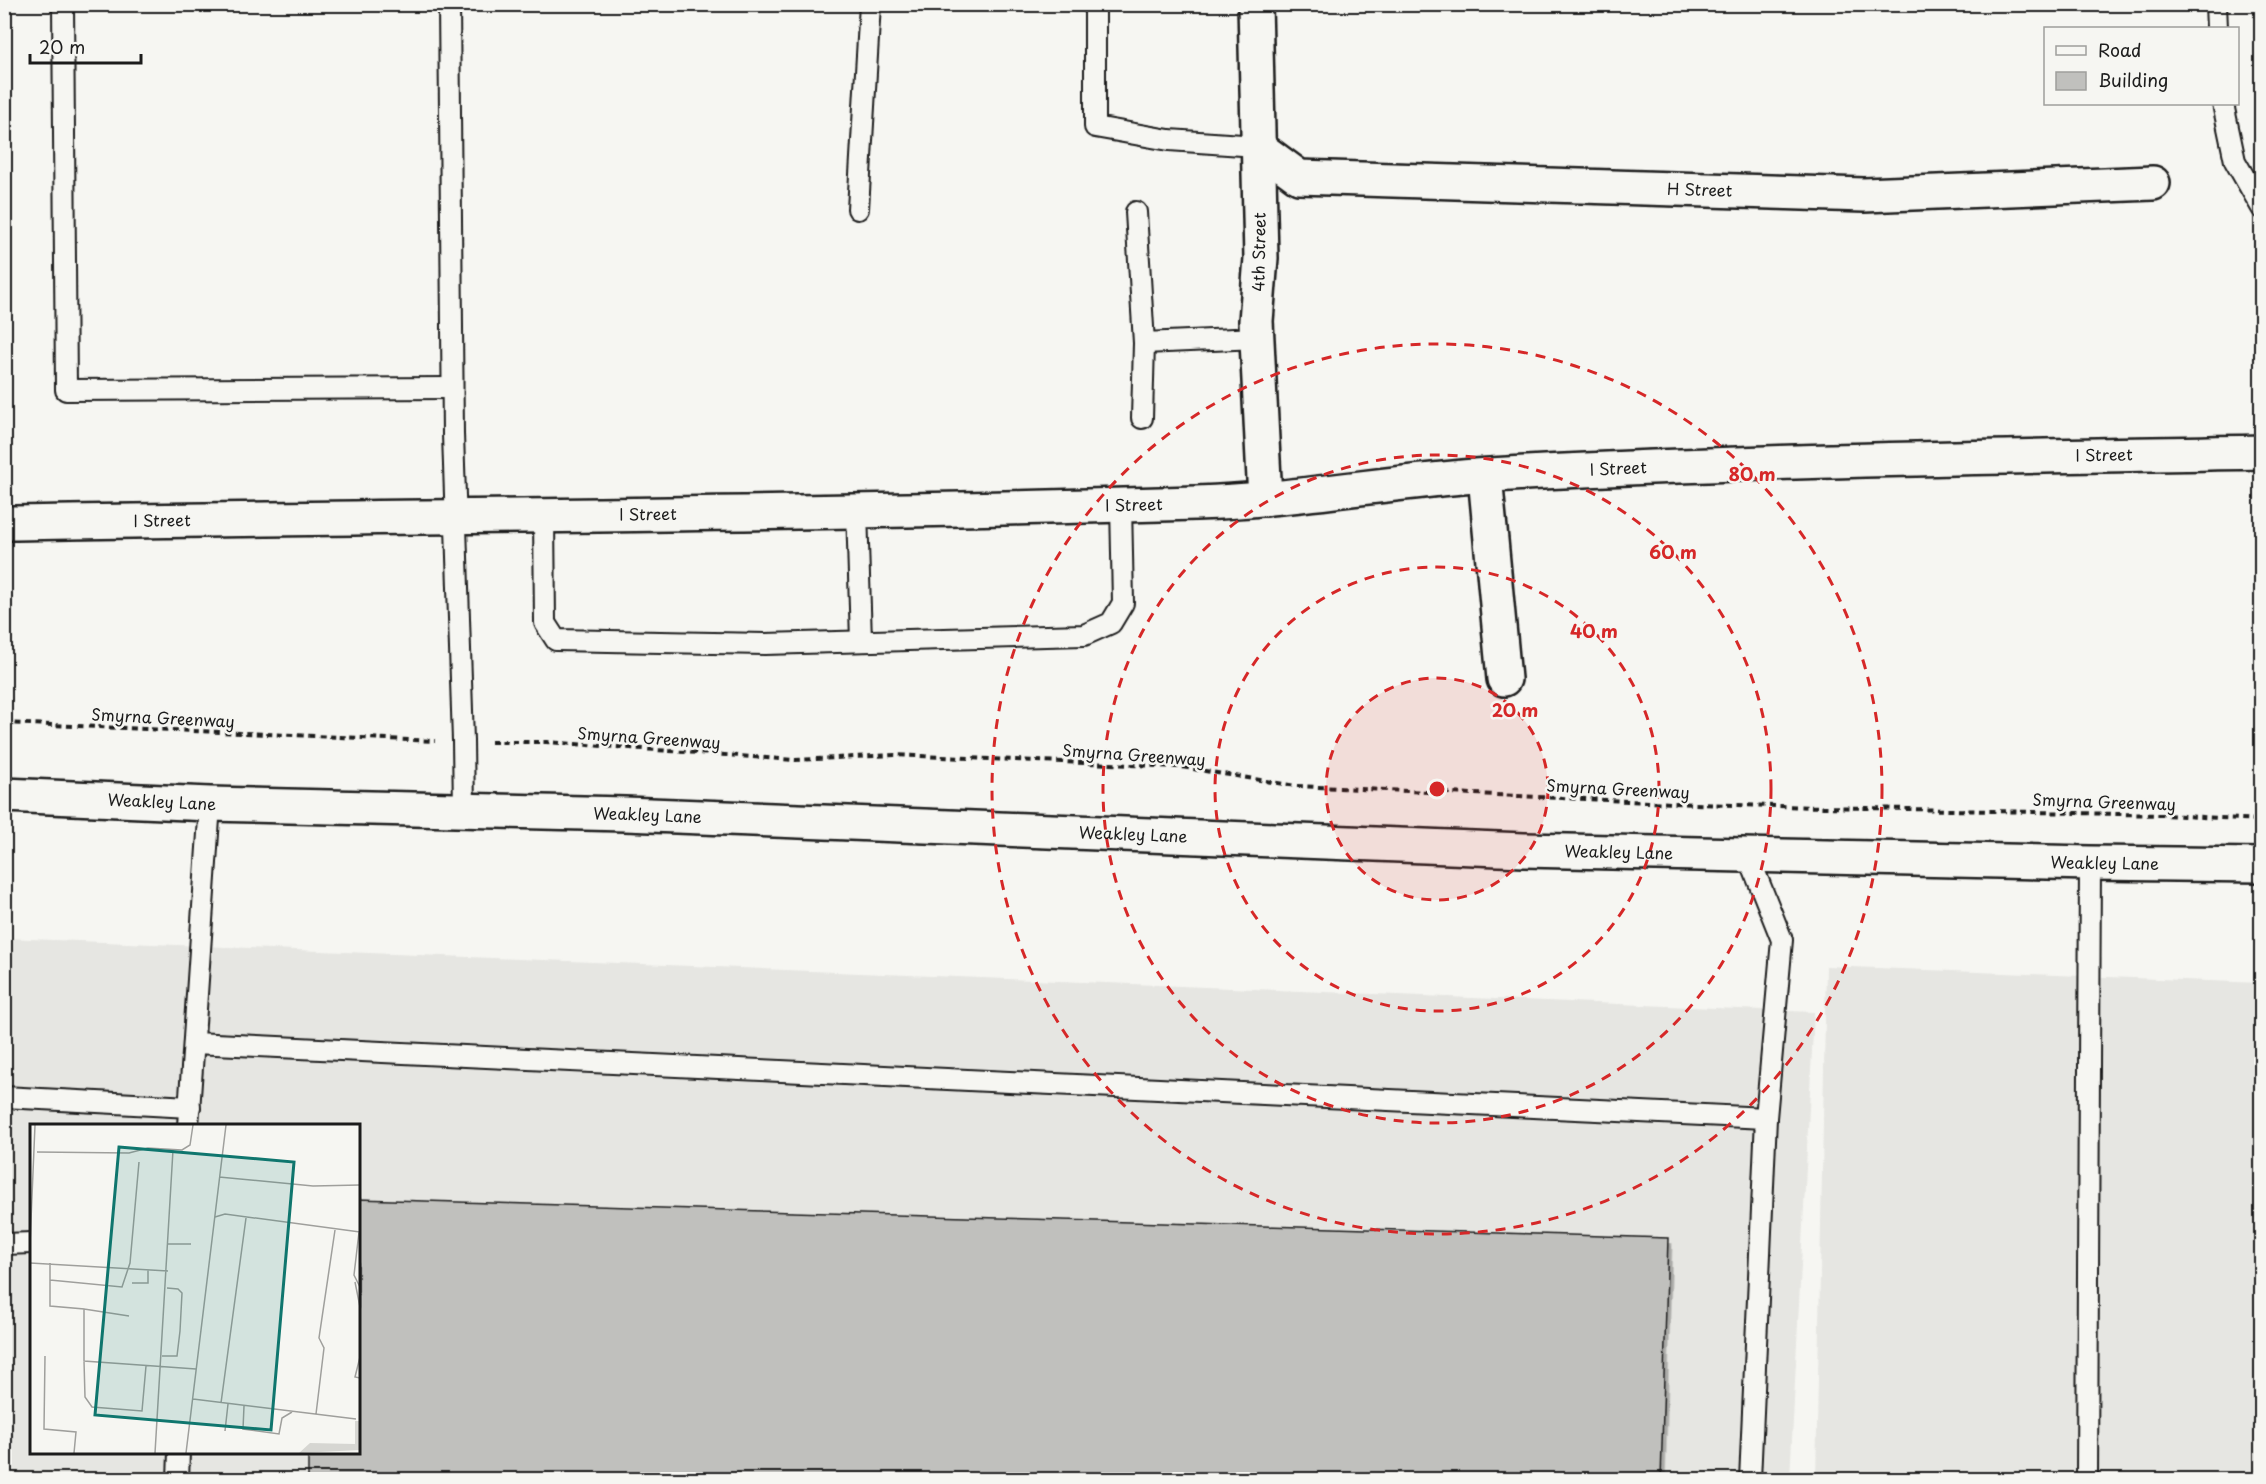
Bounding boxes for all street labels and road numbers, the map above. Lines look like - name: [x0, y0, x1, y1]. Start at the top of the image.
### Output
- street label: H Street: [1667, 176, 1733, 202]
- street label: 4th Street: [1245, 212, 1271, 292]
- street label: I Street: [2075, 441, 2133, 466]
- street label: I Street: [1589, 454, 1648, 481]
- street label: I Street: [1105, 491, 1163, 517]
- street label: I Street: [619, 501, 677, 526]
- street label: I Street: [133, 507, 191, 532]
- street label: Smyrna Greenway: [91, 701, 235, 733]
- street label: Smyrna Greenway: [577, 720, 721, 754]
- street label: Smyrna Greenway: [1062, 737, 1206, 771]
- street label: Smyrna Greenway: [1546, 772, 1690, 804]
- street label: Weakley Lane: [107, 787, 216, 815]
- street label: Smyrna Greenway: [2032, 787, 2176, 815]
- street label: Weakley Lane: [593, 800, 702, 828]
- street label: Weakley Lane: [1079, 819, 1188, 848]
- street label: Weakley Lane: [1564, 838, 1673, 864]
- street label: Weakley Lane: [2050, 849, 2159, 875]

